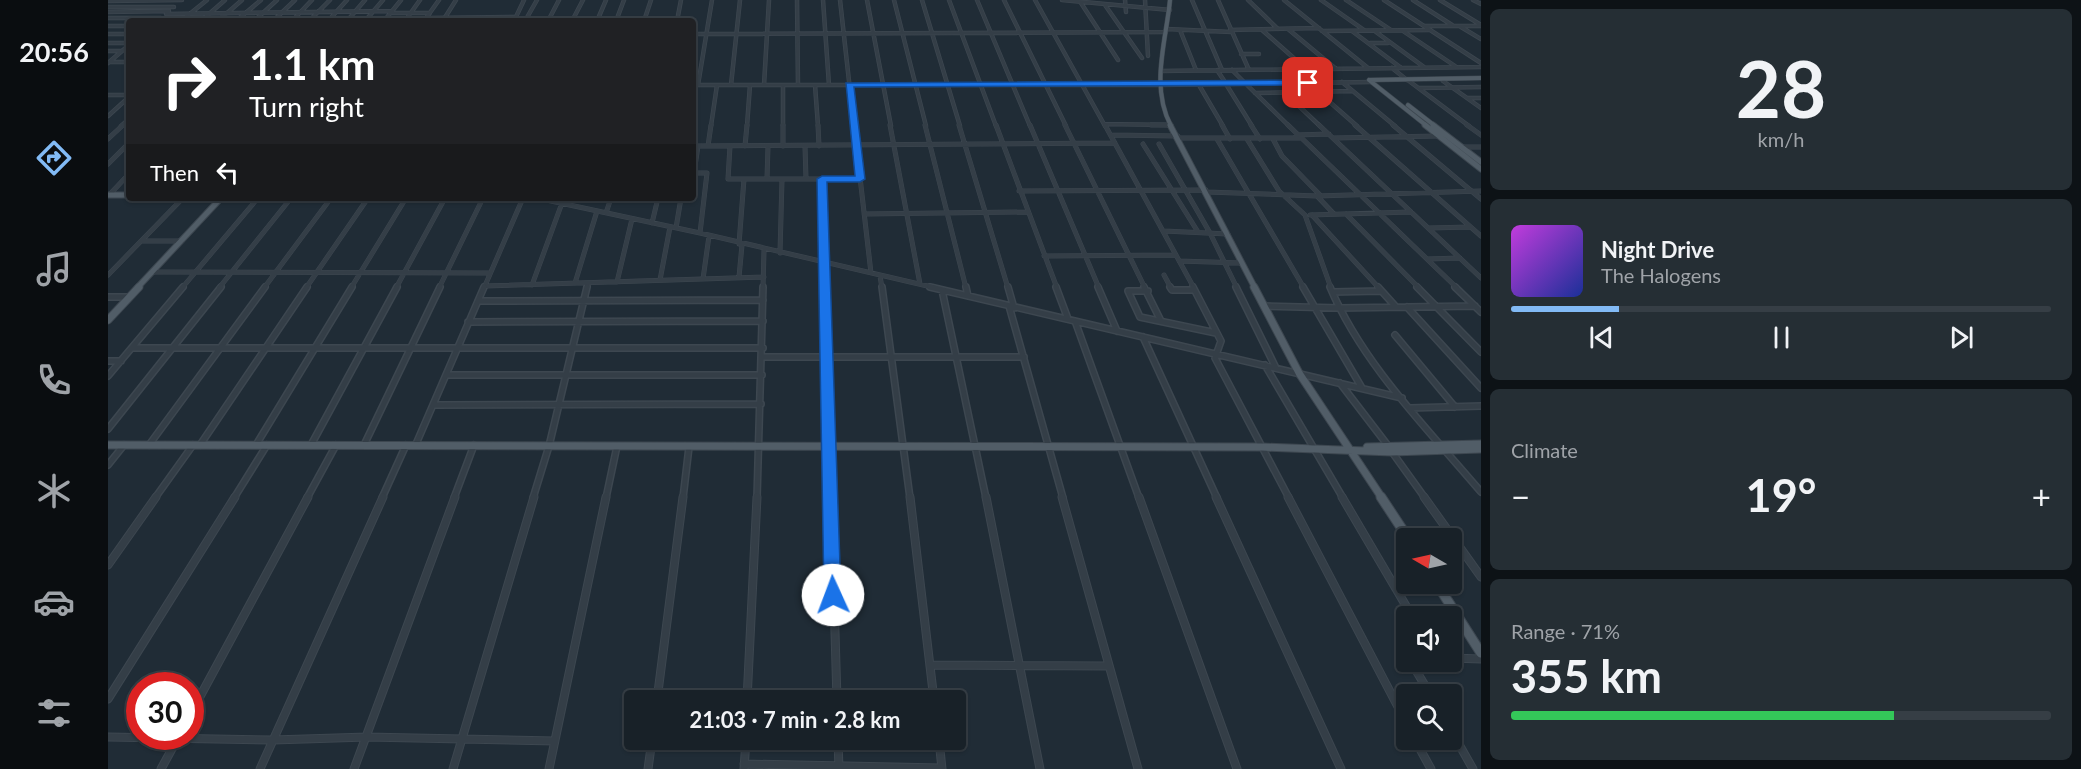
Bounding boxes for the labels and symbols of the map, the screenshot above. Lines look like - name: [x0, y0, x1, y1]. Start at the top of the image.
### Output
- pin: [1282, 57, 1333, 108]
- north arrow: [1396, 528, 1462, 594]
- position arrow: [801, 563, 865, 627]
- speed limit sign: 30: [126, 672, 204, 750]

